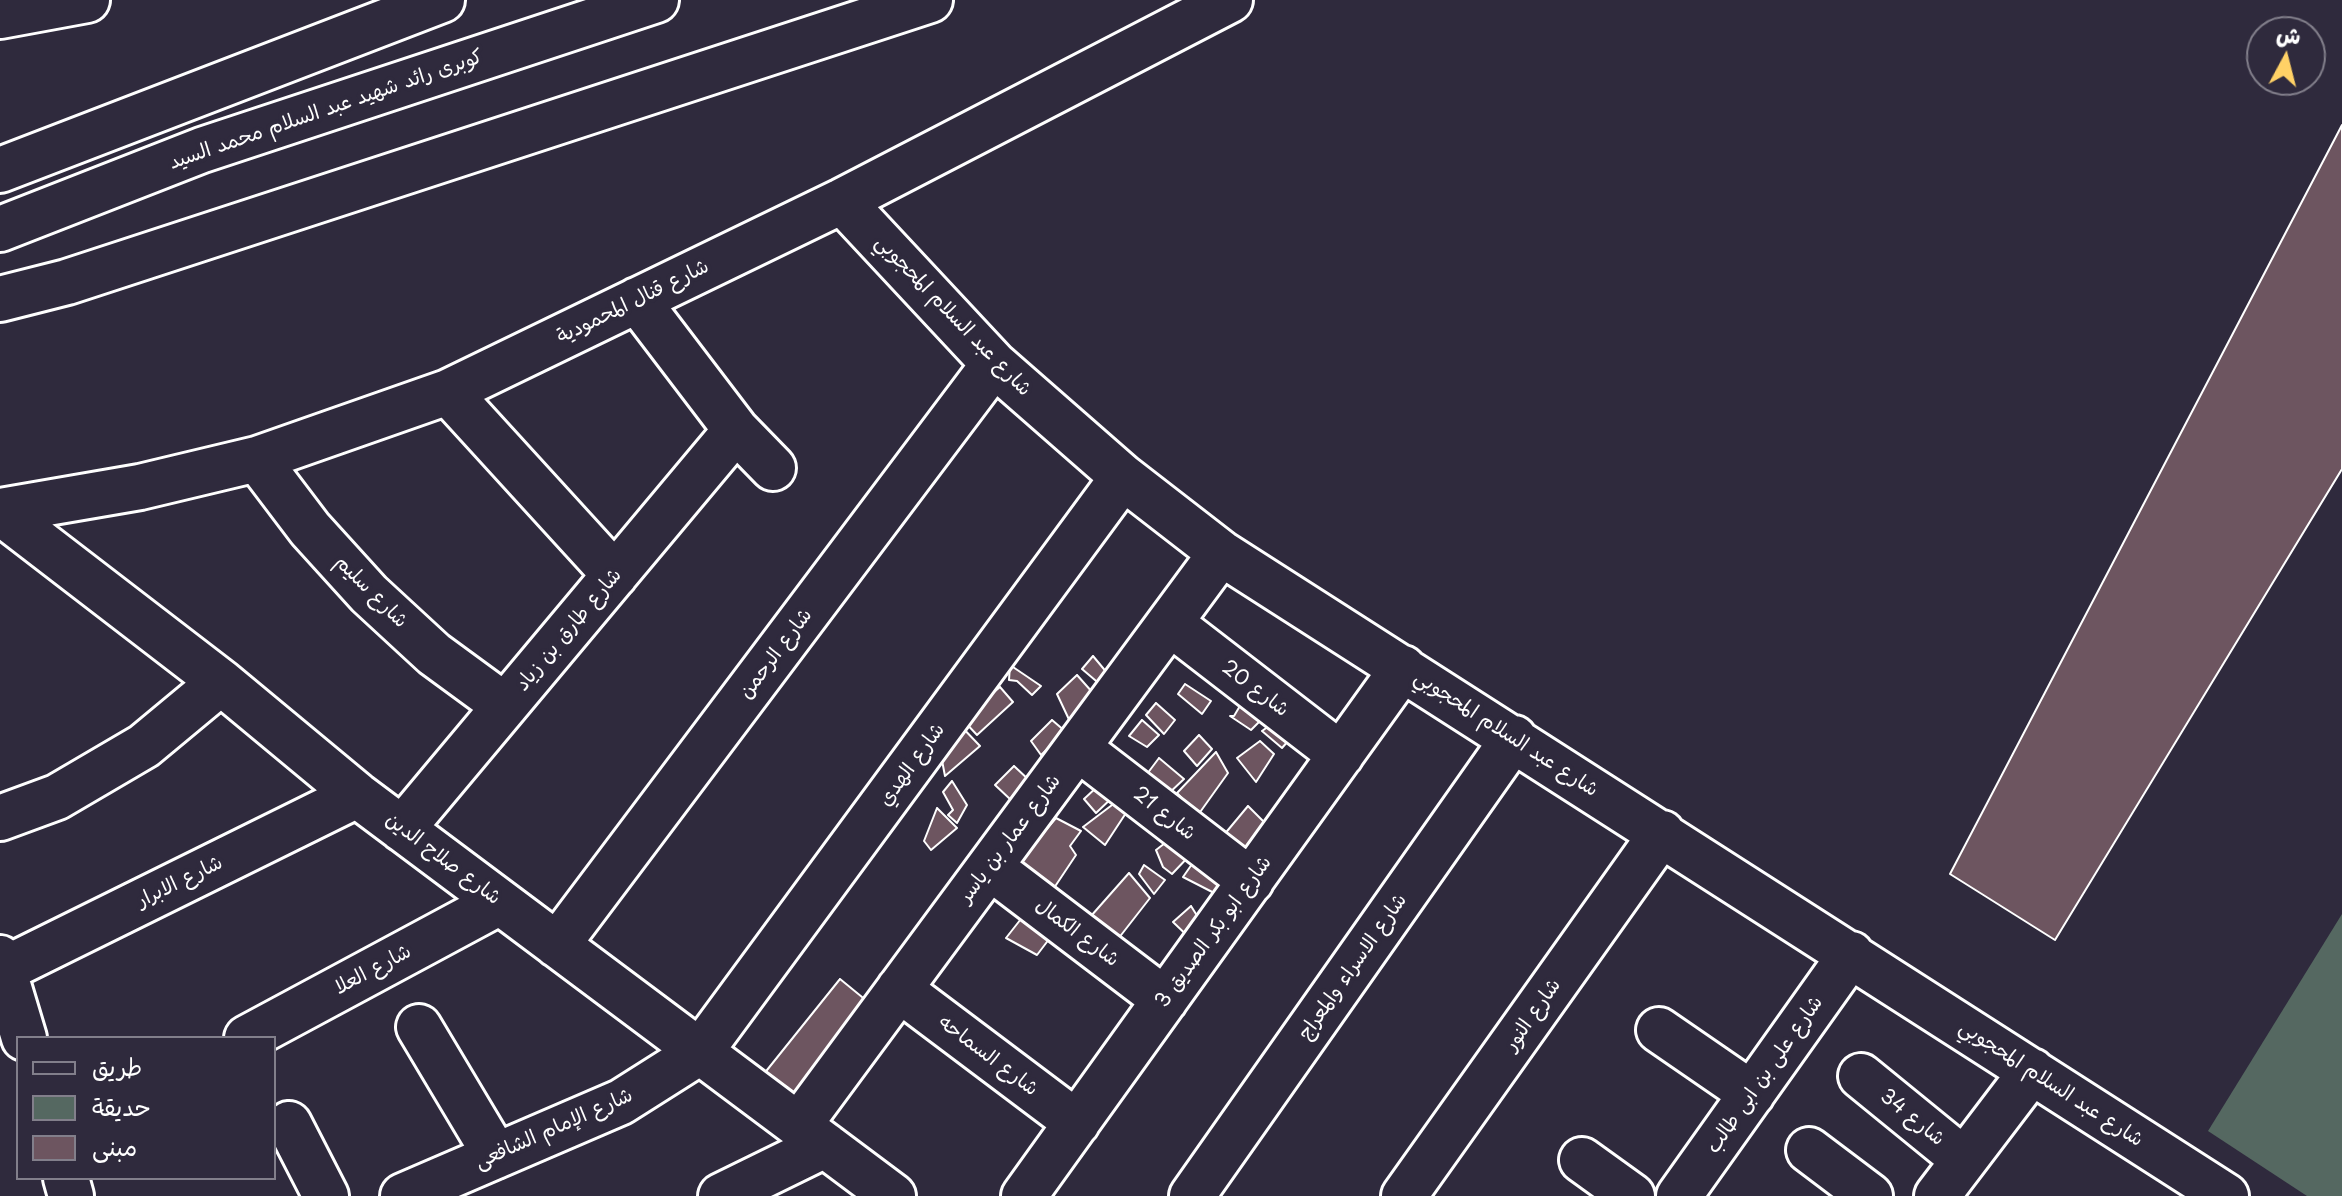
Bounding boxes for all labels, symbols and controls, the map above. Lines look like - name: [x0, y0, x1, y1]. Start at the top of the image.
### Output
- north arrow: [2246, 16, 2326, 96]
- text: ش: [2275, 16, 2303, 52]
- street label: كوبرى رائد شهيد عبد السلام محمد السيد: [166, 45, 486, 175]
- street label: شارع عبد السلام المحجوبي: [870, 230, 1036, 402]
- street label: شارع قنال المحمودية: [553, 255, 713, 349]
- street label: شارع سليم: [330, 551, 412, 633]
- street label: شارع طارق بن زياد: [511, 564, 627, 696]
- street label: شارع الرحمن: [734, 604, 818, 704]
- street label: شارع 20: [1216, 656, 1294, 722]
- street label: شارع عبد السلام المحجوبي: [1409, 666, 1603, 802]
- street label: شارع الهدي: [874, 719, 950, 811]
- street label: شارع عمار بن ياسر: [954, 770, 1066, 908]
- street label: شارع 21: [1128, 782, 1200, 846]
- street label: شارع صلاح الدين: [380, 808, 506, 910]
- street label: شارع الابرار: [133, 851, 227, 913]
- street label: شارع ابو بكر الصديق 3: [1151, 851, 1277, 1013]
- street label: شارع الاسراء والمعراج: [1294, 889, 1412, 1045]
- street label: شارع الكمال: [1030, 894, 1124, 972]
- street label: شارع العلا: [331, 940, 415, 1000]
- street label: شارع النور: [1499, 974, 1567, 1056]
- street label: شارع على بن ابى طالب: [1702, 992, 1828, 1158]
- street label: شارع السماحه: [933, 1011, 1043, 1101]
- street label: شارع عبد السلام المحجوبي: [1954, 1016, 2148, 1152]
- legend: [16, 1036, 276, 1180]
- text: طريق: [92, 1048, 142, 1084]
- street label: شارع الإمام الشافعى: [471, 1083, 637, 1175]
- street label: شارع 34: [1875, 1085, 1949, 1151]
- text: حديقة: [92, 1088, 151, 1124]
- text: مبنى: [92, 1128, 137, 1164]

